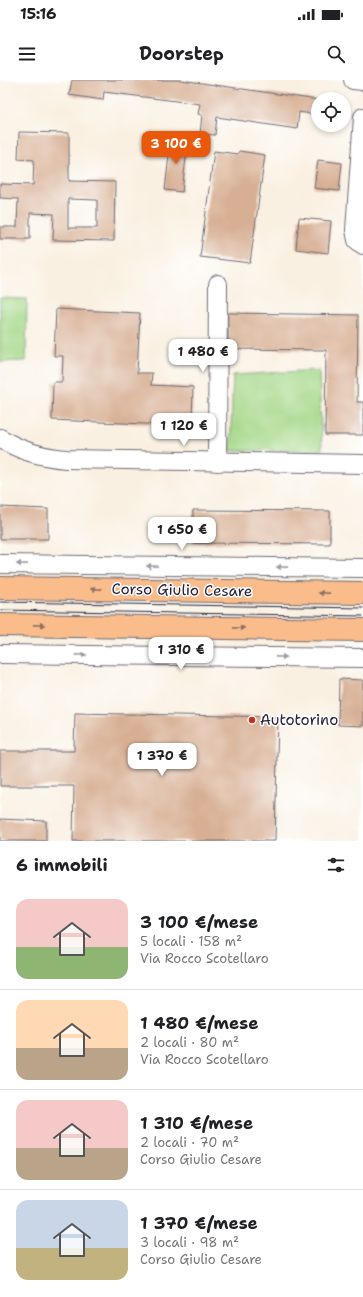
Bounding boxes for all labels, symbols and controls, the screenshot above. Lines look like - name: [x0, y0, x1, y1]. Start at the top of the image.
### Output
- text: 15:16: [20, 4, 57, 24]
- text: Doorstep: [139, 42, 224, 66]
- icon: menu: [16, 43, 38, 65]
- icon: search: [325, 43, 347, 65]
- map controls: [311, 92, 351, 132]
- button: locate: [311, 92, 351, 132]
- pin: 3 100 €: [139, 131, 213, 165]
- text: 3 100 €: [151, 135, 201, 152]
- pin: 1 480 €: [166, 339, 240, 373]
- text: 1 480 €: [177, 343, 229, 360]
- pin: 1 120 €: [147, 413, 221, 447]
- text: 1 120 €: [160, 417, 208, 434]
- pin: 1 650 €: [145, 517, 219, 551]
- text: 1 650 €: [157, 521, 207, 538]
- one-way arrow: [15, 561, 28, 567]
- one-way arrow: [146, 562, 158, 569]
- one-way arrow: [275, 564, 288, 570]
- street label: Corso Giulio Cesare: [111, 579, 253, 601]
- one-way arrow: [89, 586, 102, 592]
- one-way arrow: [317, 590, 330, 596]
- one-way arrow: [33, 622, 45, 629]
- one-way arrow: [233, 625, 245, 632]
- pin: 1 310 €: [144, 637, 218, 671]
- text: 1 310 €: [157, 641, 205, 658]
- one-way arrow: [75, 652, 88, 658]
- one-way arrow: [275, 654, 287, 661]
- place label: Autotorino: [260, 710, 338, 730]
- marker: Autotorino: [247, 715, 257, 725]
- pin: 1 370 €: [125, 743, 199, 777]
- text: 1 370 €: [137, 747, 187, 764]
- text: 6 immobili: [16, 854, 108, 876]
- icon: filters: [325, 854, 347, 876]
- text: 3 100 €/mese: [140, 911, 258, 933]
- icon: home: [48, 915, 96, 963]
- text: 5 locali · 158 m²: [140, 933, 242, 950]
- text: Via Rocco Scotellaro: [140, 950, 269, 967]
- text: 1 480 €/mese: [140, 1012, 258, 1034]
- icon: home: [48, 1016, 96, 1064]
- text: 2 locali · 80 m²: [140, 1034, 239, 1051]
- text: Via Rocco Scotellaro: [140, 1051, 269, 1068]
- text: 1 310 €/mese: [140, 1112, 253, 1134]
- icon: home: [48, 1116, 96, 1164]
- text: 2 locali · 70 m²: [140, 1134, 239, 1151]
- text: Corso Giulio Cesare: [140, 1151, 262, 1168]
- text: 1 370 €/mese: [140, 1212, 258, 1234]
- icon: home: [48, 1216, 96, 1264]
- text: 3 locali · 98 m²: [140, 1234, 239, 1251]
- text: Corso Giulio Cesare: [140, 1251, 262, 1268]

